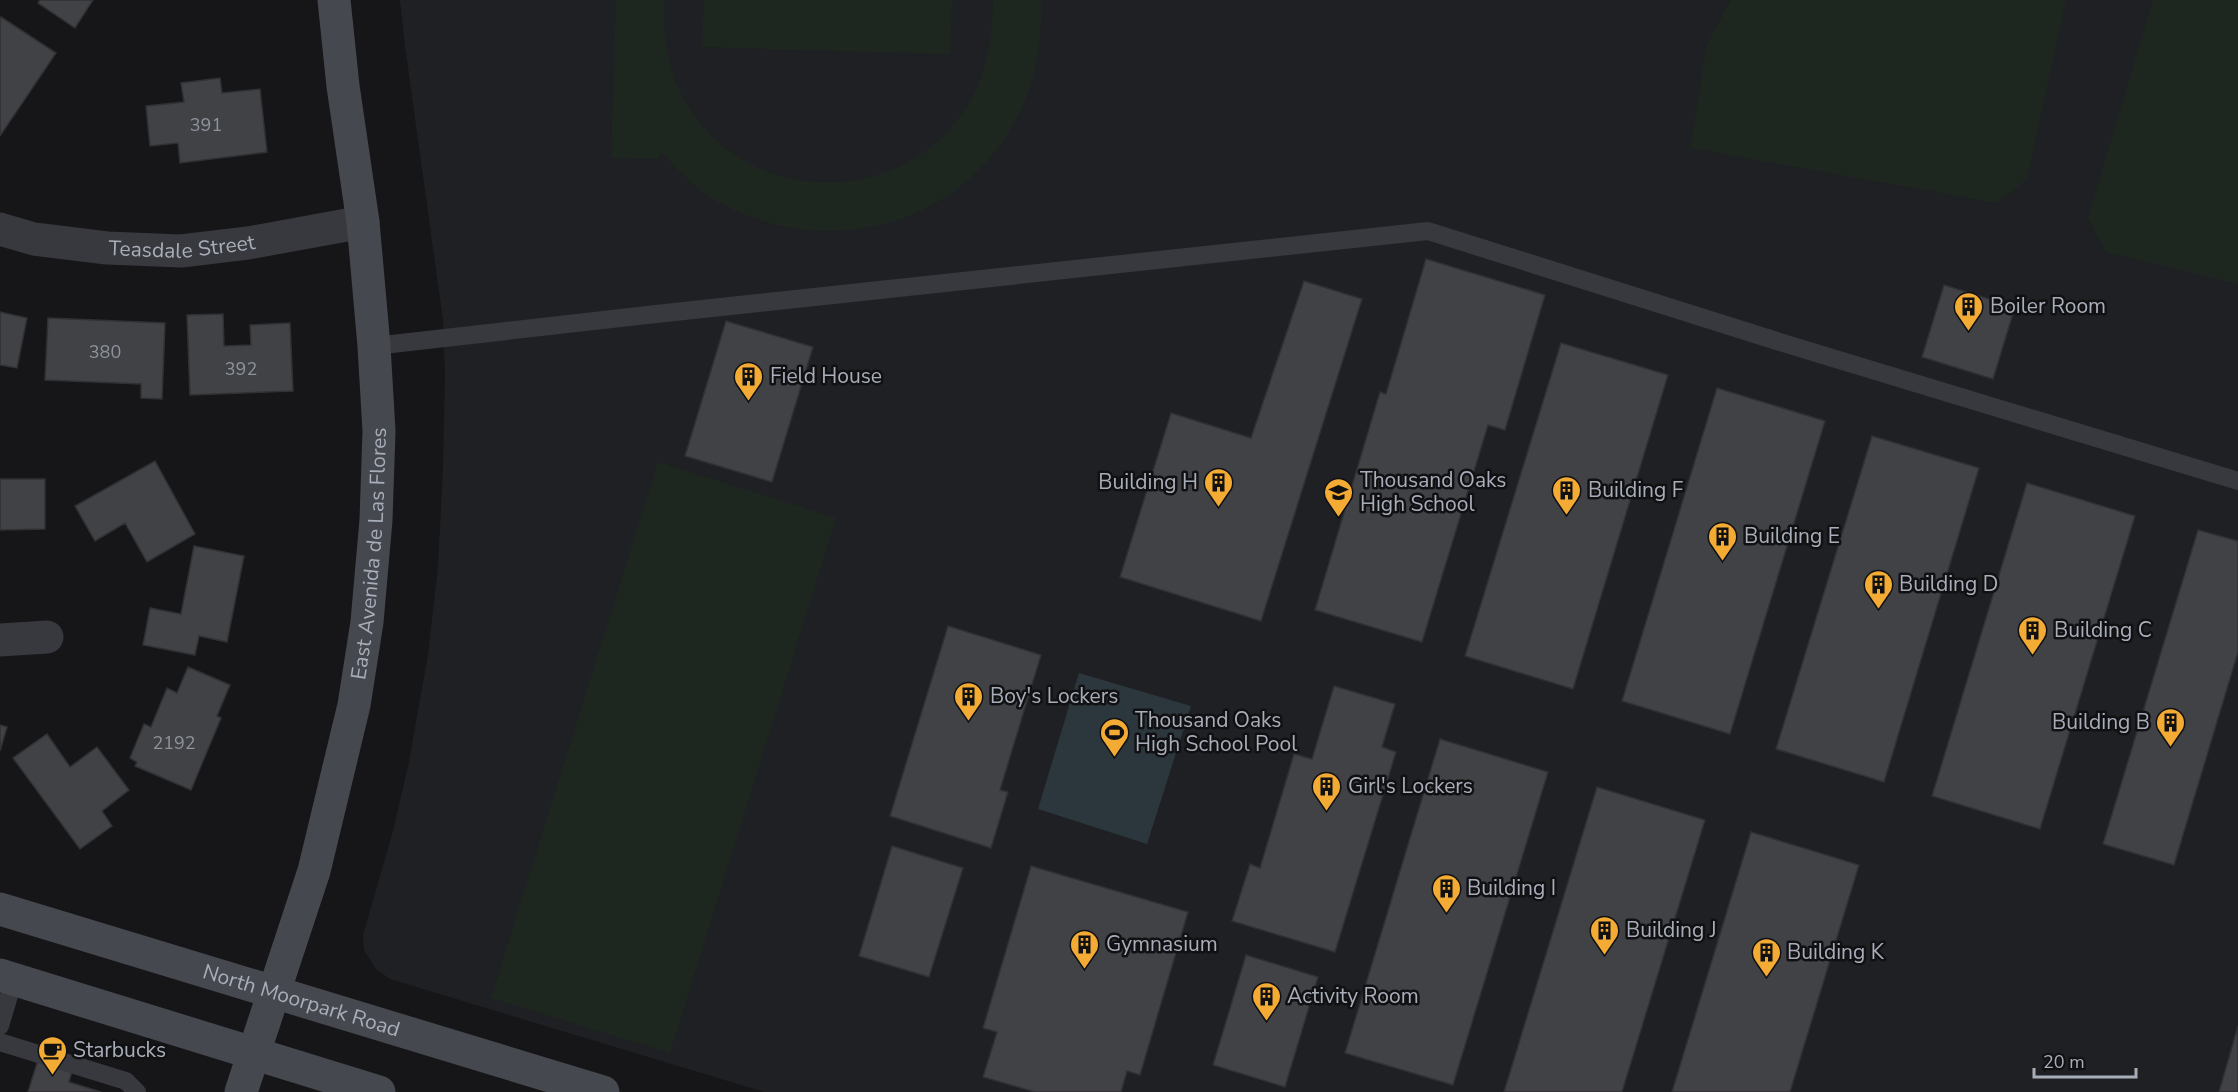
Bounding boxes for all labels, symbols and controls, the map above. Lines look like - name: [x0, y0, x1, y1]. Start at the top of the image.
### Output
- house number: 391: [190, 113, 222, 137]
- street label: Teasdale Street: [108, 228, 258, 265]
- building icon: Boiler Room: [1953, 290, 1985, 332]
- place label: Boiler Room: [1990, 292, 2106, 320]
- house number: 380: [89, 340, 121, 364]
- house number: 392: [225, 357, 257, 381]
- building icon: Field House: [733, 360, 765, 402]
- place label: Field House: [770, 362, 882, 390]
- street label: East Avenida de Las Flores: [344, 427, 393, 682]
- building icon: Building H: [1203, 466, 1235, 508]
- place label: Thousand Oaks High School: [1360, 466, 1506, 518]
- place label: Building H: [1098, 468, 1198, 496]
- building icon: Building F: [1551, 474, 1583, 516]
- school or university icon: Thousand Oaks High School: [1323, 476, 1355, 518]
- place label: Building F: [1588, 476, 1683, 504]
- building icon: Building E: [1707, 520, 1739, 562]
- place label: Building E: [1744, 522, 1840, 550]
- building icon: Building D: [1862, 568, 1894, 610]
- place label: Building D: [1899, 570, 1998, 598]
- building icon: Building C: [2017, 614, 2049, 656]
- place label: Building C: [2054, 616, 2152, 644]
- building icon: Boy's Lockers: [953, 680, 985, 722]
- place label: Boy's Lockers: [990, 682, 1118, 710]
- place label: Thousand Oaks High School Pool: [1135, 706, 1298, 758]
- building icon: Building B: [2155, 706, 2187, 748]
- place label: Building B: [2052, 708, 2150, 736]
- sports icon: Thousand Oaks High School Pool: [1098, 716, 1130, 758]
- house number: 2192: [152, 731, 196, 755]
- building icon: Girl's Lockers: [1311, 770, 1343, 812]
- place label: Girl's Lockers: [1348, 772, 1473, 800]
- building icon: Building I: [1430, 872, 1462, 914]
- place label: Building I: [1467, 874, 1556, 902]
- building icon: Building J: [1589, 914, 1621, 956]
- place label: Building J: [1626, 916, 1717, 944]
- building icon: Gymnasium: [1069, 928, 1101, 970]
- place label: Gymnasium: [1106, 930, 1218, 958]
- building icon: Building K: [1750, 936, 1782, 978]
- place label: Building K: [1787, 938, 1885, 966]
- street label: North Moorpark Road: [199, 957, 403, 1044]
- building icon: Activity Room: [1250, 980, 1282, 1022]
- place label: Activity Room: [1287, 982, 1419, 1010]
- cafe icon: Starbucks: [36, 1034, 68, 1076]
- place label: Starbucks: [73, 1036, 166, 1064]
- scale bar: [2034, 1041, 2136, 1079]
- text: 20 m: [2043, 1050, 2085, 1074]

